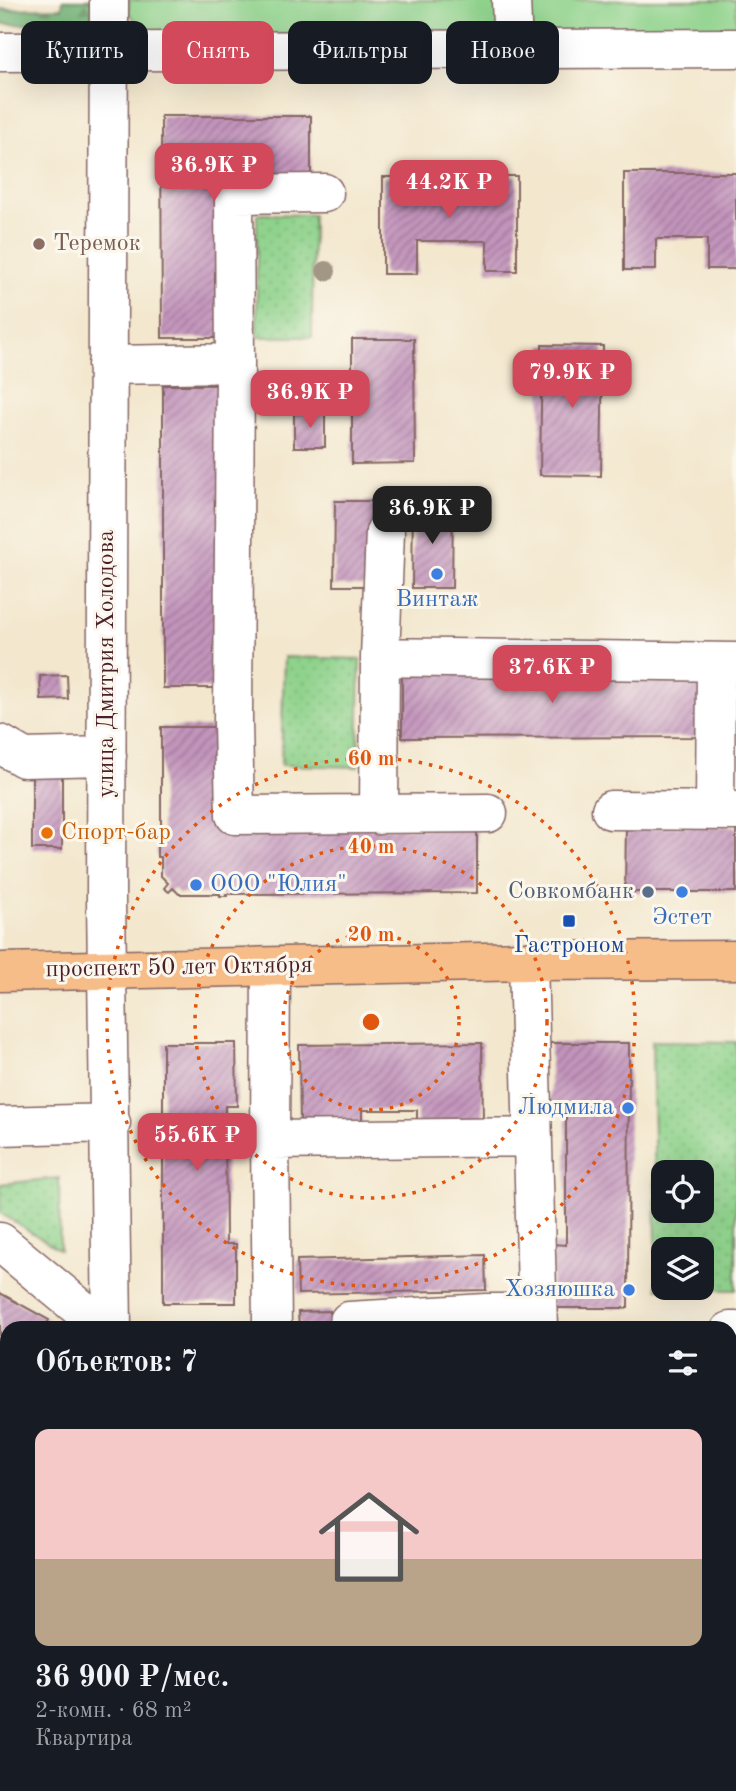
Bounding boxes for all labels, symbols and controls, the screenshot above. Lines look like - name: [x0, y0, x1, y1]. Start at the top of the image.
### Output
- chip: Купить: [21, 21, 148, 84]
- chip: Снять: [162, 21, 274, 84]
- chip: Фильтры: [288, 21, 432, 84]
- chip: Новое: [446, 21, 559, 84]
- pin: 36.9K ₽: [149, 144, 279, 203]
- text: 36.9K ₽: [171, 154, 257, 177]
- pin: 44.2K ₽: [384, 160, 514, 220]
- text: 44.2K ₽: [406, 171, 492, 194]
- place label: Теремок: [53, 232, 141, 256]
- marker: Теремок: [31, 236, 47, 252]
- pin: 79.9K ₽: [507, 350, 637, 410]
- text: 79.9K ₽: [529, 361, 615, 384]
- pin: 36.9K ₽: [245, 370, 375, 430]
- text: 36.9K ₽: [267, 381, 353, 404]
- pin: 36.9K ₽: [367, 486, 497, 546]
- text: 36.9K ₽: [389, 497, 475, 520]
- street label: улица Дмитрия Холодова: [95, 530, 119, 798]
- marker: Винтаж: [429, 566, 445, 582]
- place label: Винтаж: [395, 588, 479, 612]
- pin: 37.6K ₽: [487, 646, 617, 705]
- text: 37.6K ₽: [509, 656, 595, 679]
- text: 60 m: [347, 749, 395, 770]
- place label: Спорт-бар: [61, 821, 171, 845]
- marker: Спорт-бар: [39, 825, 55, 841]
- text: 40 m: [347, 837, 395, 858]
- place label: ООО "Юлия": [210, 873, 347, 897]
- marker: ООО "Юлия": [188, 877, 204, 893]
- place label: Совкомбанк: [508, 880, 634, 904]
- marker: Совкомбанк: [640, 884, 656, 900]
- marker: Эстет: [674, 884, 690, 900]
- place label: Эстет: [652, 906, 712, 930]
- marker: Гастроном: [561, 913, 577, 929]
- text: 20 m: [347, 925, 395, 946]
- place label: Гастроном: [513, 934, 625, 958]
- street label: проспект 50 лет Октября: [45, 954, 313, 982]
- centre of rings: [359, 1010, 383, 1034]
- place label: Людмила: [518, 1096, 614, 1120]
- marker: Людмила: [620, 1100, 636, 1116]
- pin: 55.6K ₽: [132, 1114, 262, 1173]
- text: 55.6K ₽: [154, 1124, 240, 1147]
- map controls: [651, 1160, 714, 1300]
- button: locate: [651, 1160, 714, 1223]
- button: layers: [651, 1237, 714, 1300]
- place label: Хозяюшка: [505, 1278, 615, 1302]
- marker: Хозяюшка: [621, 1282, 637, 1298]
- icon: filters: [664, 1344, 702, 1382]
- text: Объектов: 7: [35, 1348, 198, 1378]
- icon: home: [306, 1474, 432, 1600]
- text: 36 900 ₽/мес.: [35, 1663, 229, 1693]
- text: 2-комн. · 68 m²: [35, 1699, 192, 1722]
- text: Квартира: [35, 1727, 133, 1750]

